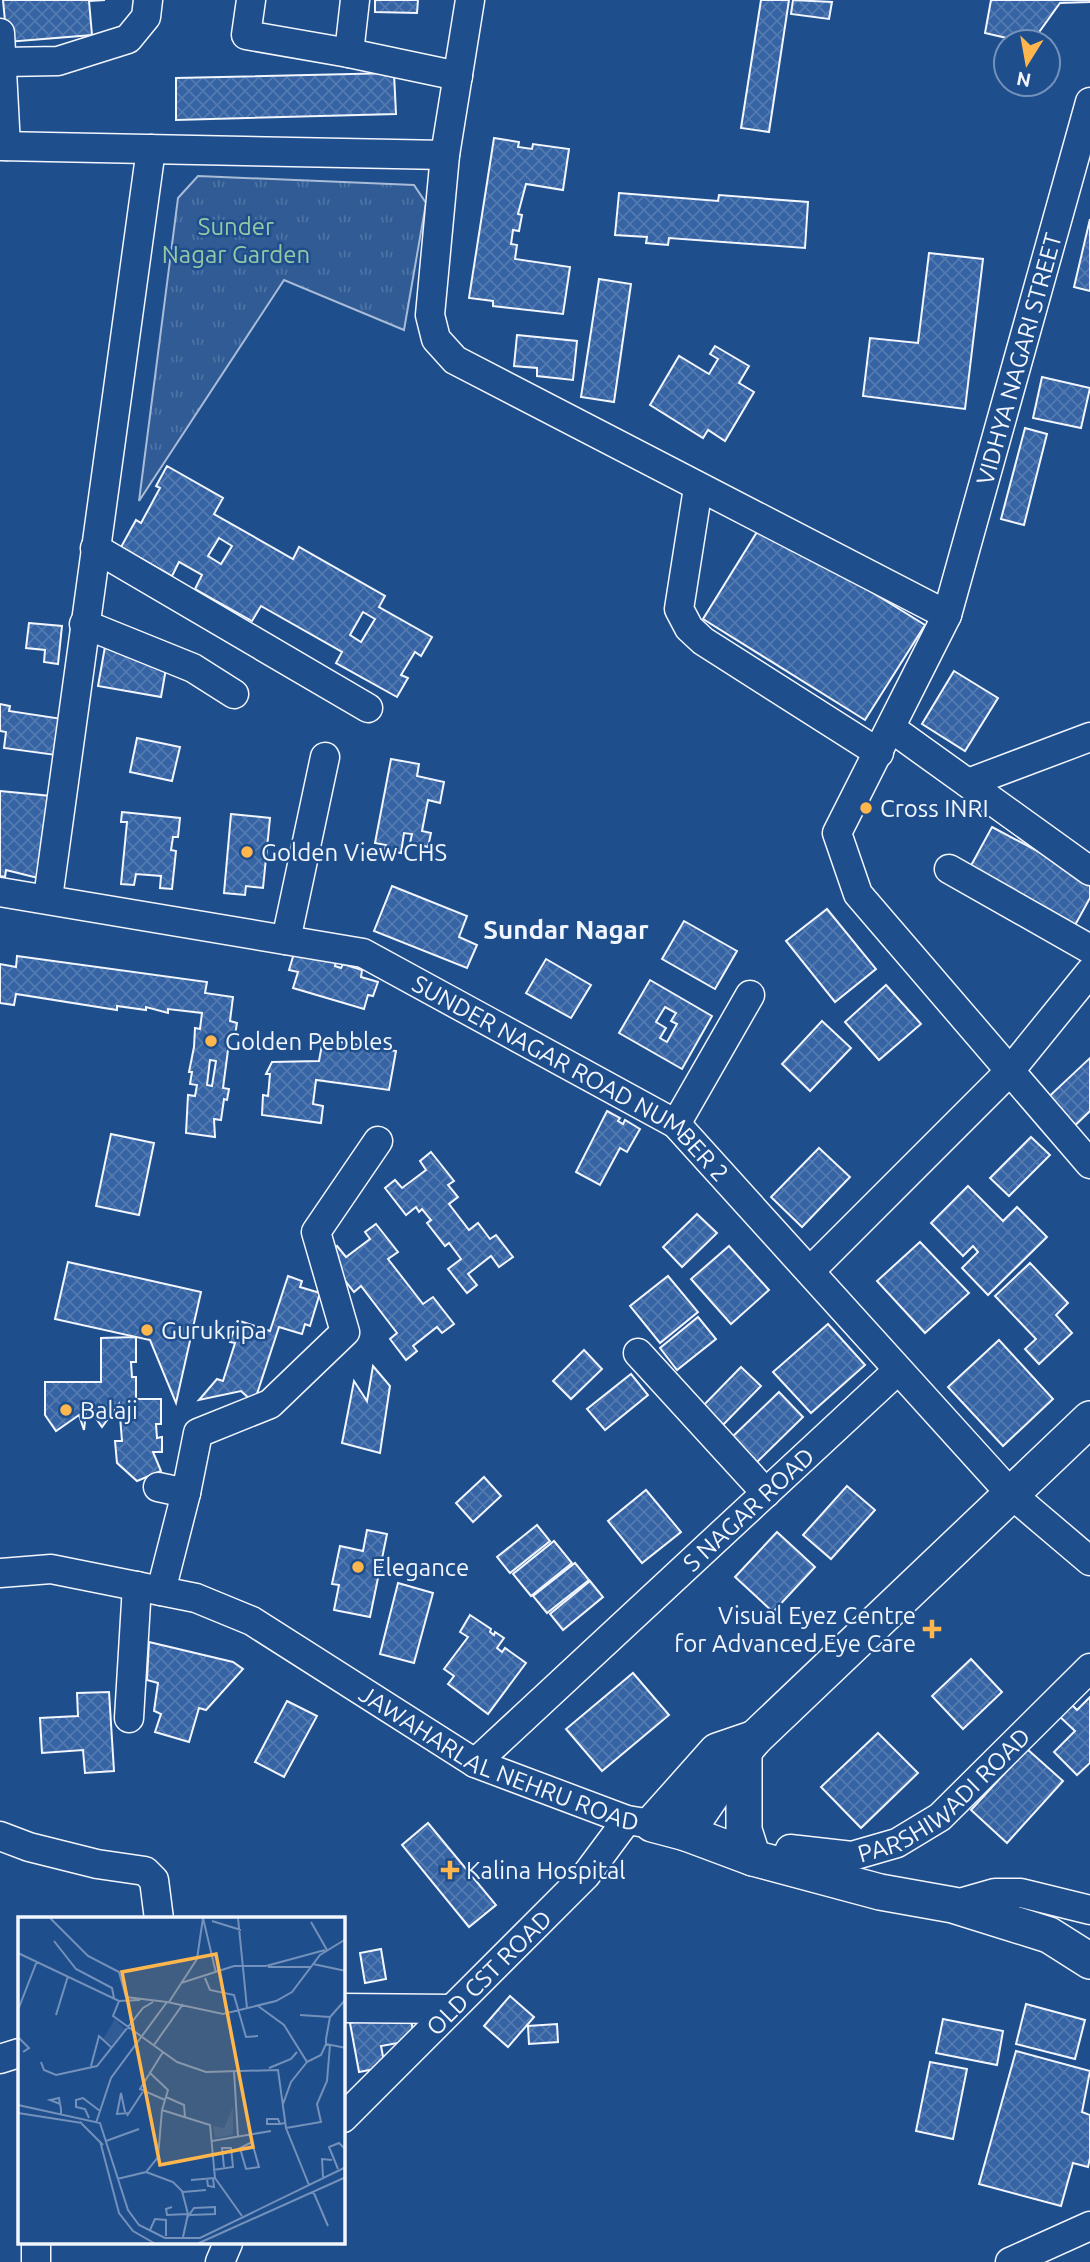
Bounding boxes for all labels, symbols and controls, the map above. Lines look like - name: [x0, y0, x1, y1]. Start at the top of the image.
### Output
- north arrow: [992, 28, 1062, 98]
- text: N: [1015, 68, 1033, 92]
- park label: Sunder Nagar Garden: [162, 213, 310, 268]
- street label: VIDHYA NAGARI STREET: [970, 230, 1066, 488]
- place label: Cross INRI: [880, 795, 989, 822]
- marker: Cross INRI: [858, 800, 874, 816]
- place label: Golden View CHS: [261, 839, 447, 866]
- marker: Golden View CHS: [239, 844, 255, 860]
- district label: Sundar Nagar: [483, 915, 649, 944]
- street label: SUNDER NAGAR ROAD NUMBER 2: [408, 969, 735, 1187]
- place label: Golden Pebbles: [225, 1028, 393, 1055]
- marker: Golden Pebbles: [203, 1033, 219, 1049]
- place label: Gurukripa: [161, 1317, 267, 1344]
- marker: Gurukripa: [139, 1322, 155, 1338]
- place label: Balaji: [80, 1397, 138, 1424]
- marker: Balaji: [58, 1402, 74, 1418]
- street label: S NAGAR ROAD: [677, 1442, 819, 1576]
- place label: Elegance: [372, 1554, 469, 1581]
- marker: Elegance: [350, 1559, 366, 1575]
- place label: Visual Eyez Centre for Advanced Eye Care: [674, 1602, 916, 1657]
- marker: Visual Eyez Centre for Advanced Eye Care: [922, 1619, 942, 1639]
- street label: JAWAHARLAL NEHRU ROAD: [355, 1680, 641, 1835]
- street label: PARSHIWADI ROAD: [855, 1722, 1035, 1867]
- place label: Kalina Hospital: [466, 1857, 626, 1884]
- marker: Kalina Hospital: [440, 1860, 460, 1880]
- street label: OLD CST ROAD: [421, 1904, 557, 2040]
- inset map: [18, 1917, 345, 2244]

